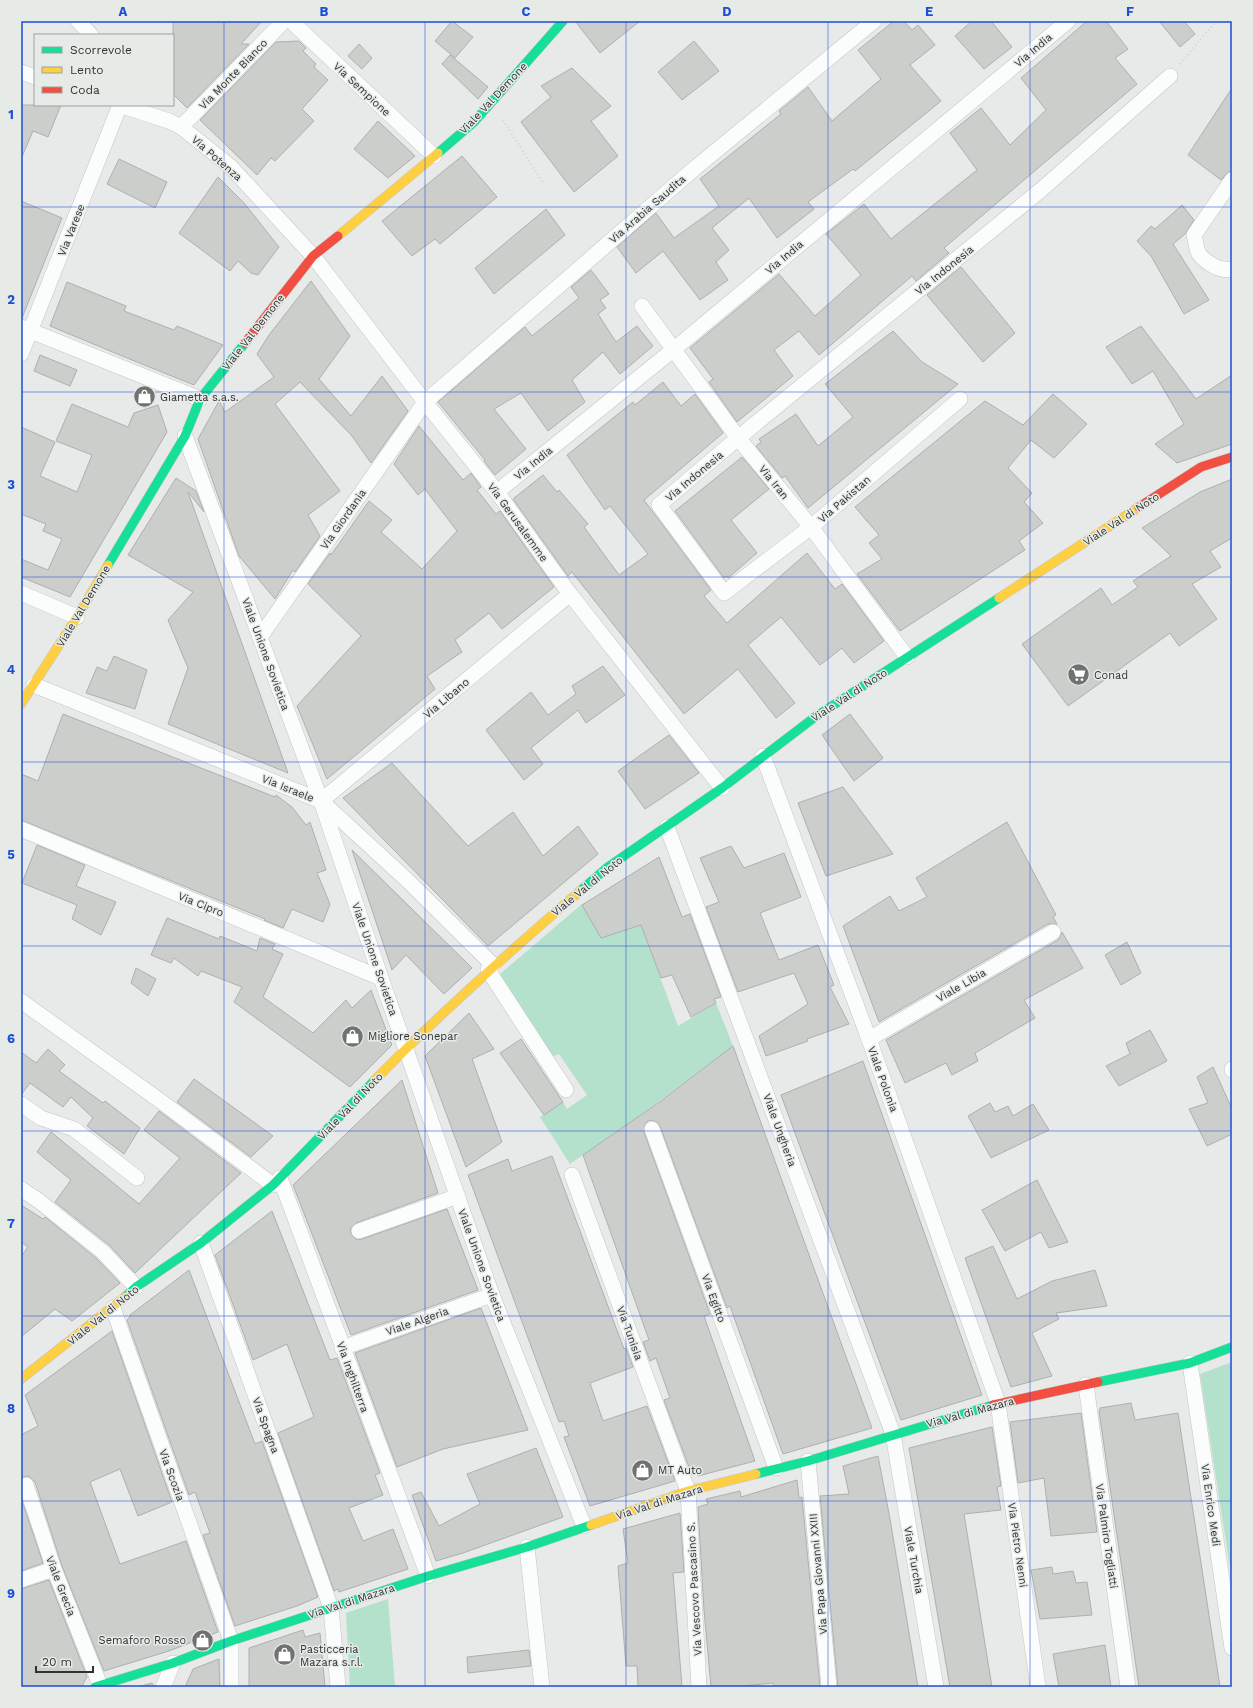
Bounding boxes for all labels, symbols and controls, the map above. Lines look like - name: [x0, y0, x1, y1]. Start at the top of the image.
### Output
- text: A: [119, 4, 128, 19]
- text: B: [320, 4, 329, 19]
- text: C: [522, 4, 531, 19]
- text: D: [722, 4, 732, 19]
- text: E: [925, 4, 933, 19]
- text: F: [1126, 4, 1134, 19]
- street label: Via India: [1012, 31, 1055, 70]
- legend: [34, 34, 174, 106]
- street label: Via Monte Bianco: [196, 36, 270, 112]
- text: Scorrevole: [70, 43, 132, 57]
- street label: Via Sempione: [330, 60, 393, 119]
- street label: Viale Val Demone: [457, 60, 530, 137]
- text: Lento: [70, 63, 104, 77]
- text: Coda: [70, 83, 100, 97]
- text: 1: [8, 107, 14, 122]
- street label: Via Potenza: [189, 133, 245, 184]
- street label: Via Arabia Saudita: [606, 173, 688, 246]
- street label: Via Varese: [55, 202, 88, 258]
- street label: Via India: [763, 238, 806, 277]
- street label: Via Indonesia: [912, 243, 976, 298]
- text: 2: [7, 292, 15, 307]
- street label: Viale Val Demone: [220, 292, 287, 373]
- shop icon: Giametta s.a.s.: [132, 384, 158, 410]
- place label: Giametta s.a.s.: [160, 391, 239, 404]
- street label: Via India: [511, 444, 555, 483]
- street label: Via Indonesia: [663, 448, 726, 504]
- street label: Via Iran: [756, 463, 791, 502]
- street label: Via Pakistan: [815, 473, 873, 526]
- text: 3: [7, 477, 15, 492]
- street label: Via Gerusalemme: [485, 480, 551, 564]
- street label: Via Giordania: [318, 487, 369, 552]
- street label: Viale Val di Noto: [1081, 490, 1162, 549]
- street label: Viale Val Demone: [54, 563, 113, 650]
- street label: Viale Unione Sovietica: [239, 596, 292, 712]
- text: 4: [7, 662, 16, 677]
- supermarket icon: Conad: [1065, 662, 1091, 688]
- street label: Viale Val di Noto: [809, 666, 890, 725]
- place label: Conad: [1094, 669, 1128, 682]
- street label: Via Libano: [421, 675, 472, 721]
- street label: Via Israele: [260, 772, 316, 805]
- text: 5: [7, 847, 15, 862]
- street label: Viale Val di Noto: [549, 854, 626, 919]
- street label: Via Cipro: [176, 889, 226, 919]
- street label: Viale Unione Sovietica: [349, 901, 400, 1018]
- street label: Viale Libia: [934, 966, 988, 1005]
- shop icon: Migliore Sonepar: [339, 1023, 365, 1049]
- place label: Migliore Sonepar: [368, 1030, 458, 1043]
- text: 6: [7, 1031, 15, 1046]
- street label: Viale Polonia: [865, 1045, 900, 1114]
- street label: Viale Val di Noto: [315, 1070, 386, 1143]
- street label: Viale Ungheria: [760, 1092, 799, 1169]
- street label: Viale Unione Sovietica: [455, 1207, 508, 1323]
- text: 7: [7, 1216, 15, 1231]
- street label: Via Egitto: [699, 1272, 728, 1324]
- street label: Viale Val di Noto: [65, 1283, 142, 1348]
- street label: Via Tunisia: [614, 1304, 645, 1362]
- street label: Viale Algeria: [384, 1305, 450, 1338]
- street label: Via Inghilterra: [334, 1340, 371, 1414]
- street label: Via Val di Mazara: [925, 1394, 1016, 1430]
- street label: Via Spagna: [249, 1395, 282, 1455]
- text: 8: [7, 1401, 15, 1416]
- street label: Via Scozia: [156, 1447, 187, 1503]
- shop icon: MT Auto: [630, 1457, 656, 1483]
- street label: Via Enrico Medi: [1198, 1463, 1223, 1547]
- place label: MT Auto: [658, 1464, 702, 1477]
- street label: Via Val di Mazara: [614, 1482, 704, 1523]
- street label: Via Palmiro Togliatti: [1093, 1483, 1120, 1589]
- street label: Via Pietro Nenni: [1005, 1502, 1030, 1588]
- street label: Via Papa Giovanni XXIII: [807, 1513, 830, 1635]
- street label: Via Vescovo Pascasino S.: [684, 1522, 704, 1656]
- street label: Viale Turchia: [901, 1525, 926, 1595]
- street label: Viale Grecia: [43, 1554, 78, 1618]
- street label: Via Val di Mazara: [306, 1581, 396, 1622]
- text: 9: [7, 1586, 15, 1601]
- shop icon: Semaforo Rosso: [189, 1627, 215, 1653]
- place label: Semaforo Rosso: [99, 1634, 186, 1647]
- shop icon: Pasticceria Mazara s.r.l.: [272, 1642, 298, 1668]
- place label: Pasticceria Mazara s.r.l.: [300, 1643, 363, 1669]
- scale bar: [36, 1648, 93, 1674]
- text: 20 m: [42, 1655, 72, 1669]

